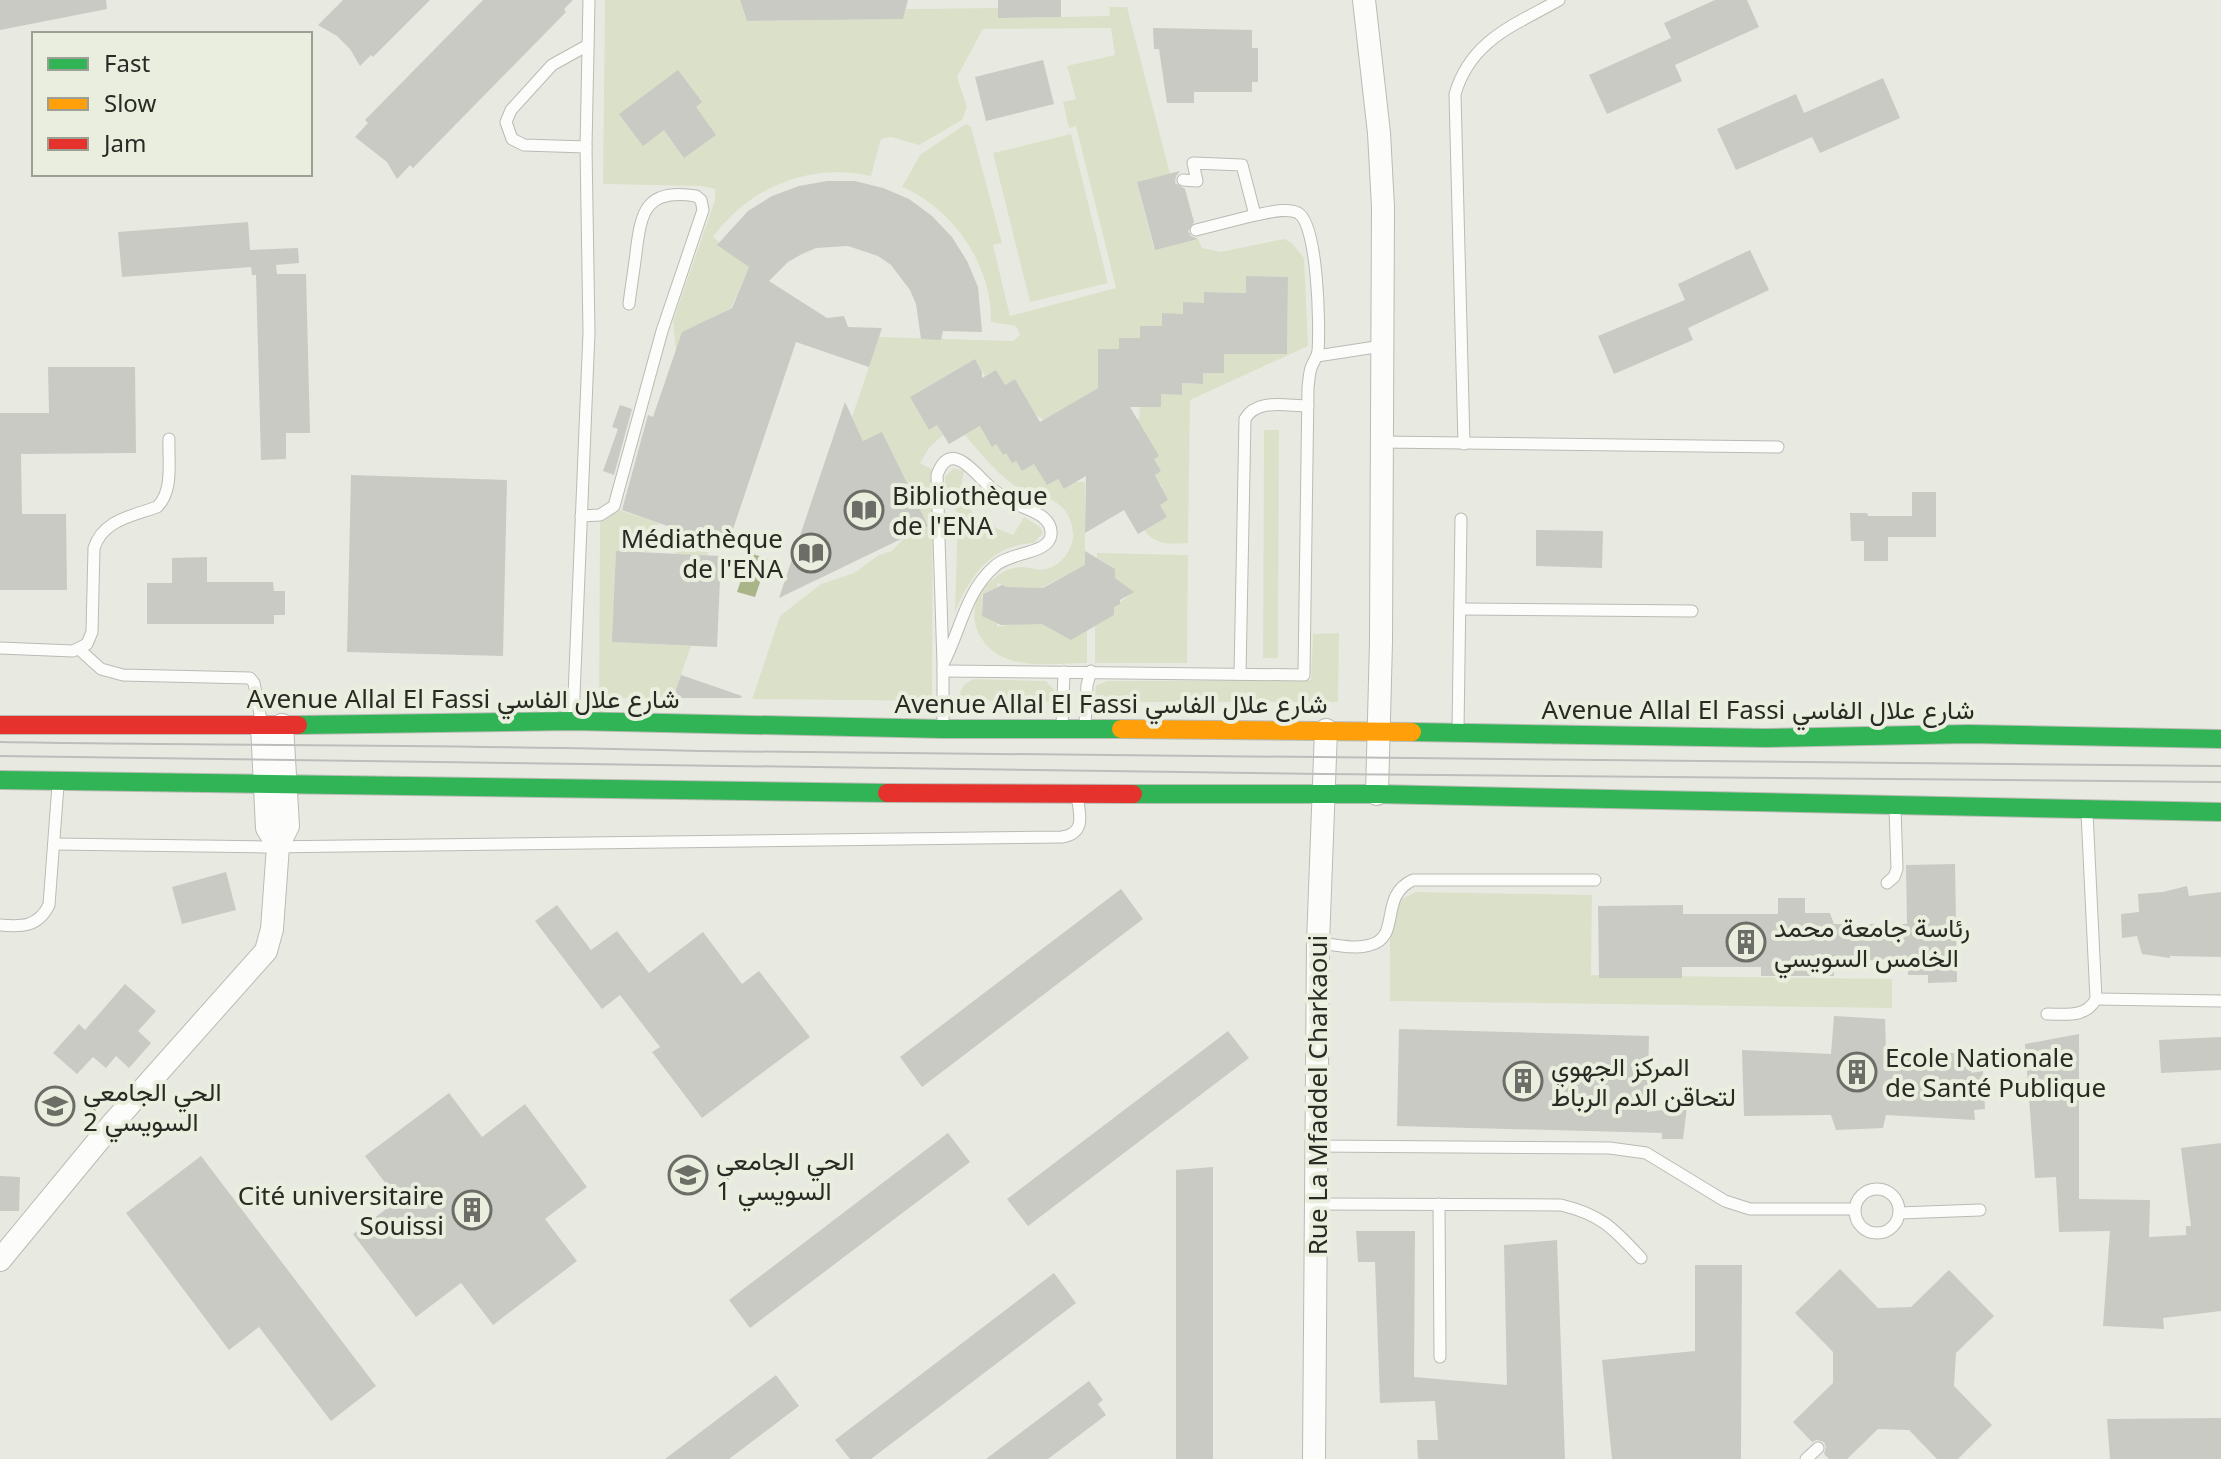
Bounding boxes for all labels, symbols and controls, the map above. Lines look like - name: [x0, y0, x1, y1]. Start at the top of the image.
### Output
- legend: [32, 32, 312, 176]
- text: Fast: [104, 46, 150, 79]
- text: Slow: [104, 86, 156, 119]
- text: Jam: [102, 126, 146, 159]
- place label: Bibliothèque de l'ENA: [892, 477, 1048, 543]
- library icon: Bibliothèque de l'ENA: [843, 489, 885, 531]
- place label: Médiathèque de l'ENA: [621, 520, 783, 586]
- library icon: Médiathèque de l'ENA: [790, 532, 832, 574]
- street label: Avenue Allal El Fassi شارع علال الفاسي: [247, 680, 679, 720]
- street label: Avenue Allal El Fassi شارع علال الفاسي: [895, 685, 1327, 725]
- street label: Avenue Allal El Fassi شارع علال الفاسي: [1542, 691, 1974, 731]
- place label: رئاسة جامعة محمد الخامس السويسي: [1774, 909, 1970, 979]
- building icon: رئاسة جامعة محمد الخامس السويسي: [1725, 921, 1767, 963]
- street label: Rue La Mfaddel Charkaoui: [1299, 935, 1335, 1255]
- place label: Ecole Nationale de Santé Publique: [1885, 1039, 2106, 1105]
- place label: المركز الجهوي لتحاقن الدم الرباط: [1551, 1048, 1736, 1114]
- building icon: Ecole Nationale de Santé Publique: [1836, 1051, 1878, 1093]
- building icon: المركز الجهوي لتحاقن الدم الرباط: [1502, 1060, 1544, 1102]
- place label: الحي الجامعي السويسي 2: [83, 1073, 222, 1143]
- school or university icon: الحي الجامعي السويسي 2: [34, 1085, 76, 1127]
- place label: الحي الجامعي السويسي 1: [716, 1142, 855, 1212]
- school or university icon: الحي الجامعي السويسي 1: [667, 1154, 709, 1196]
- place label: Cité universitaire Souissi: [238, 1177, 444, 1243]
- building icon: Cité universitaire Souissi: [451, 1189, 493, 1231]

